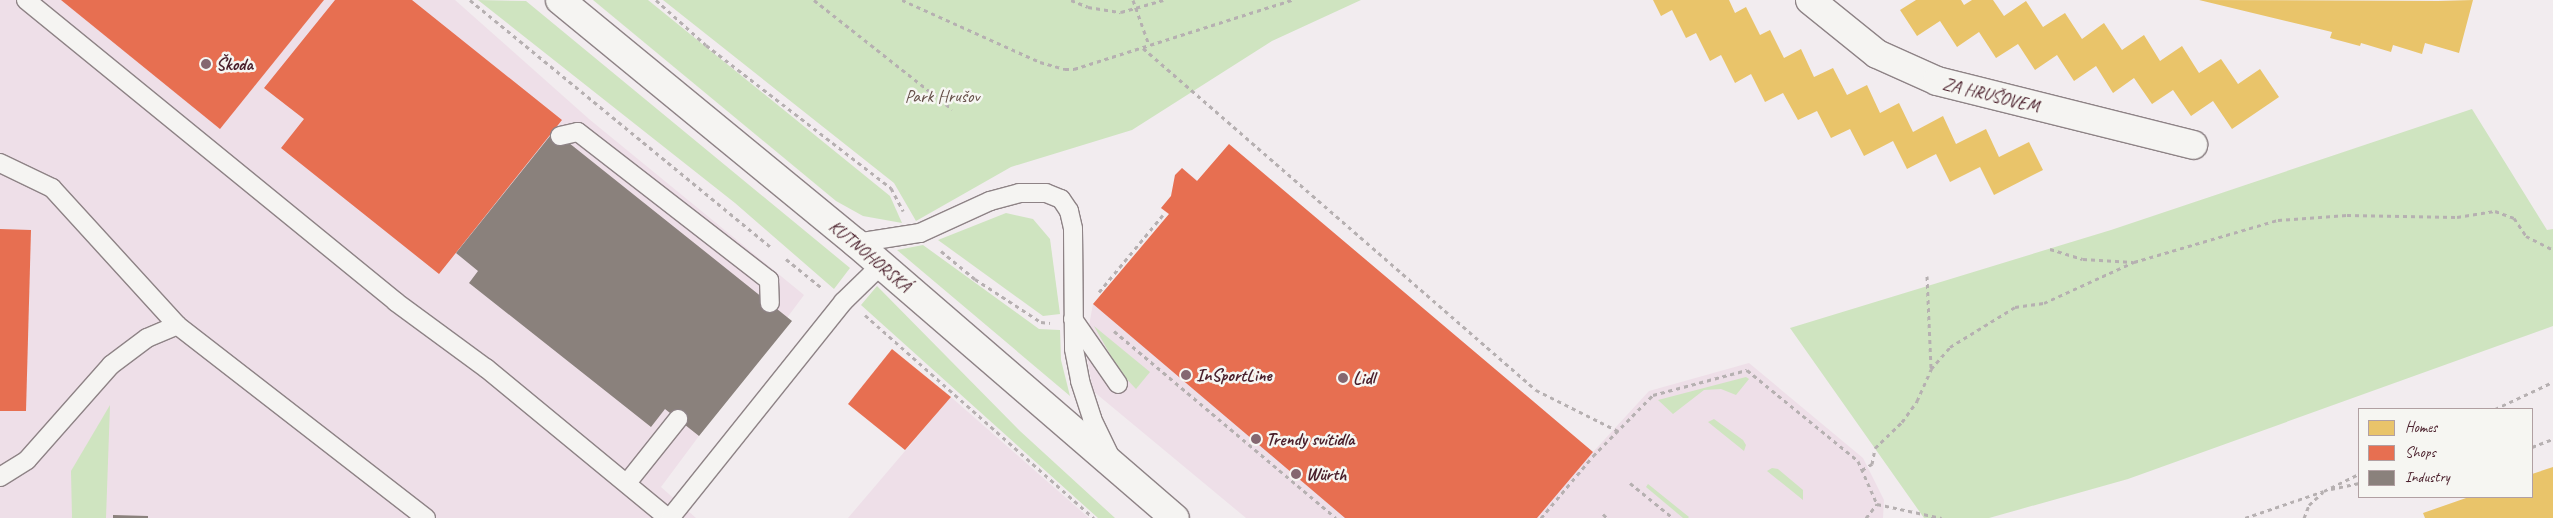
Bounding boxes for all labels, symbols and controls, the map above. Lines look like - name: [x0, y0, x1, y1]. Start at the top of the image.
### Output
- place label: Škoda: [216, 53, 253, 75]
- marker: Škoda: [200, 58, 212, 70]
- street label: ZA HRUŠOVEM: [1941, 73, 2041, 117]
- park label: Park Hrušov: [905, 85, 979, 107]
- street label: KUTNOHORSKÁ: [825, 215, 915, 297]
- place label: InSportLine: [1196, 364, 1272, 386]
- place label: Lidl: [1353, 367, 1375, 389]
- marker: InSportLine: [1180, 369, 1192, 381]
- marker: Lidl: [1337, 372, 1349, 384]
- legend: [2358, 408, 2533, 498]
- text: Homes: [2405, 418, 2437, 437]
- place label: Trendy svítidla: [1266, 428, 1354, 450]
- marker: Trendy svítidla: [1250, 433, 1262, 445]
- text: Shops: [2405, 443, 2436, 462]
- place label: Würth: [1306, 463, 1346, 485]
- marker: Würth: [1290, 468, 1302, 480]
- text: Industry: [2405, 468, 2450, 487]

